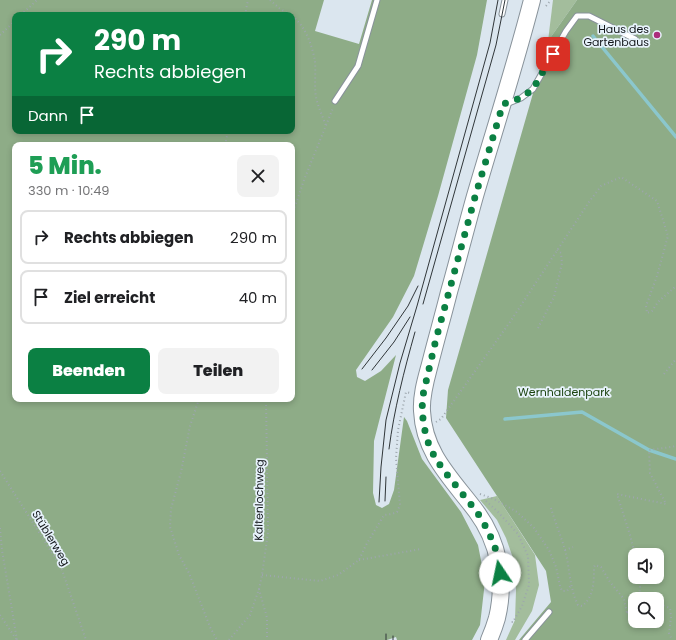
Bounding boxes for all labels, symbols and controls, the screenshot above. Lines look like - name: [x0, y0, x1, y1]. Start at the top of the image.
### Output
- text: 290 m: [94, 21, 181, 60]
- place label: Haus des Gartenbaus: [583, 21, 649, 50]
- icon: right: [28, 28, 80, 80]
- marker: Haus des Gartenbaus: [652, 30, 662, 40]
- pin: [536, 37, 570, 71]
- icon: arrive: [542, 43, 564, 65]
- text: Rechts abbiegen: [94, 59, 246, 84]
- icon: arrive: [76, 104, 98, 126]
- text: Dann: [28, 105, 68, 126]
- text: 5 Min.: [28, 149, 102, 182]
- button: close: [237, 155, 279, 197]
- text: 330 m · 10:49: [28, 181, 110, 200]
- icon: right: [30, 226, 52, 248]
- text: Rechts abbiegen: [64, 227, 194, 248]
- text: 290 m: [230, 227, 277, 248]
- icon: arrive: [30, 286, 52, 308]
- text: Ziel erreicht: [64, 287, 155, 308]
- text: 40 m: [239, 287, 277, 308]
- button: Beenden: [28, 348, 150, 394]
- button: Teilen: [158, 348, 279, 394]
- park label: Wernhaldenpark: [518, 384, 610, 400]
- street label: Kaltenlochweg: [250, 459, 268, 541]
- street label: Stüblerweg: [28, 507, 74, 569]
- map controls: [628, 548, 664, 628]
- button: sound: [628, 548, 664, 584]
- position arrow: [479, 552, 521, 594]
- button: search: [628, 592, 664, 628]

